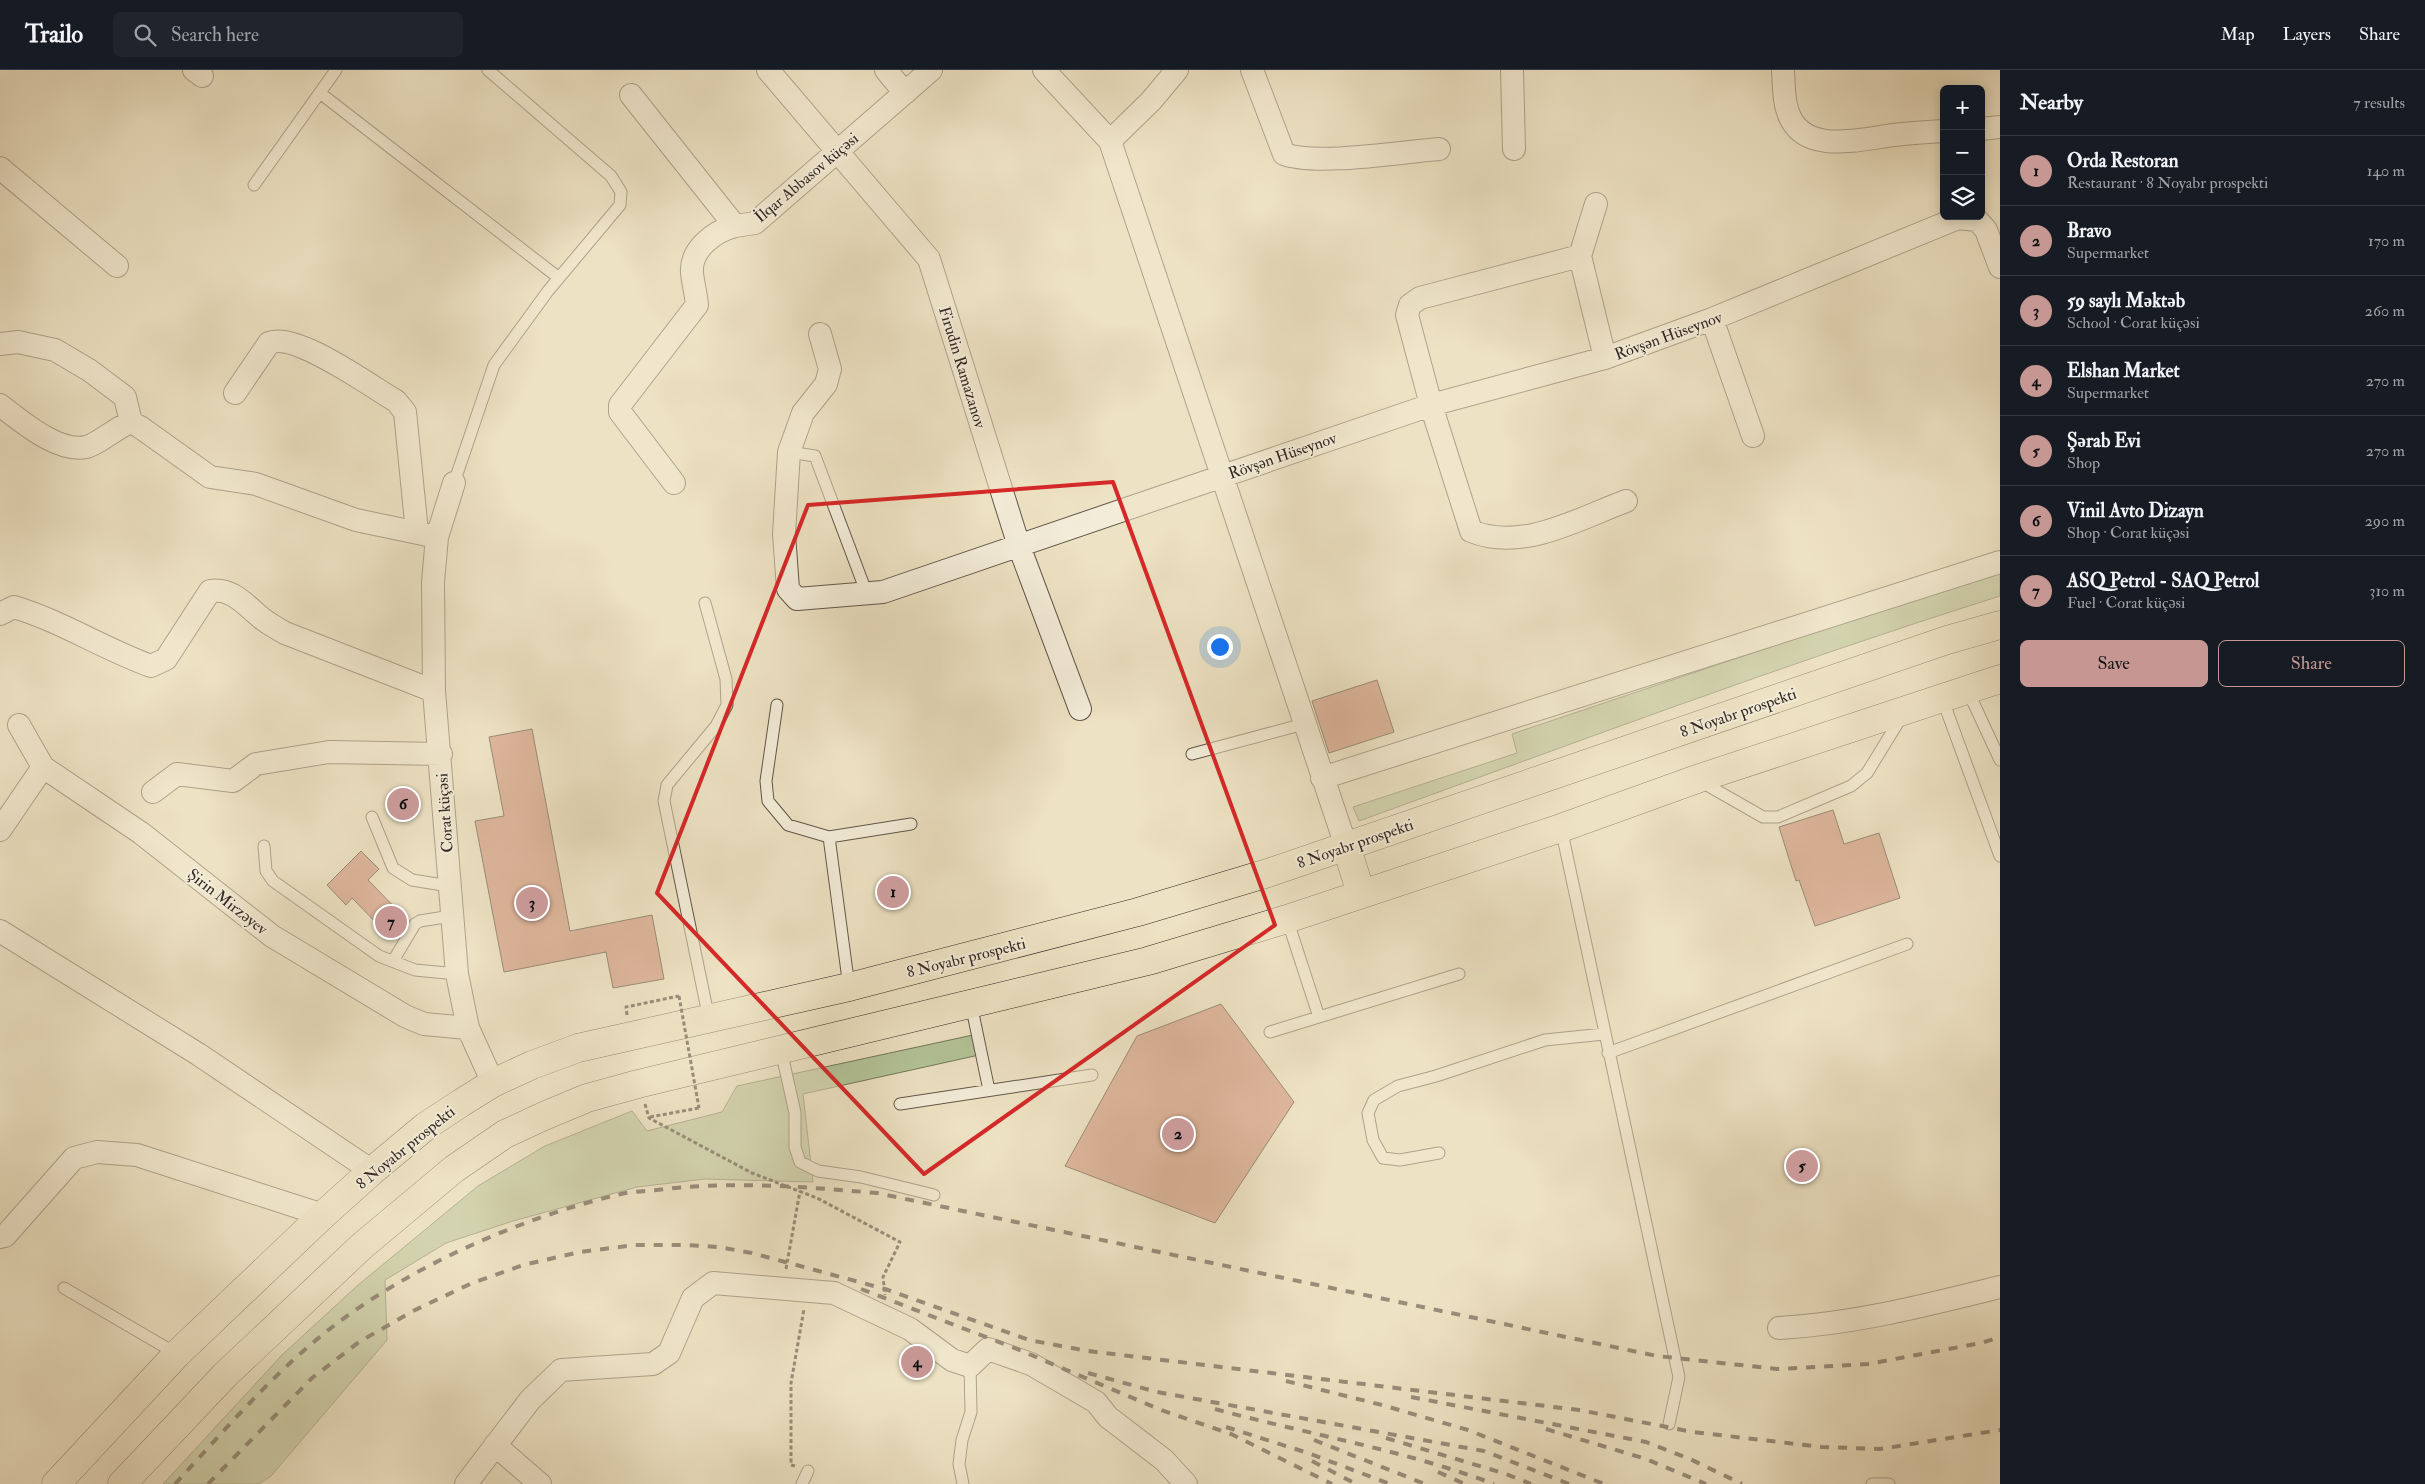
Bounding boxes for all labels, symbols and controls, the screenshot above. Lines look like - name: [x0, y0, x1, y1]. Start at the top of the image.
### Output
- search box: [113, 12, 463, 57]
- text: Trailo: [25, 19, 83, 50]
- icon: search: [131, 21, 159, 49]
- text: Search here: [171, 23, 259, 47]
- text: Map: [2221, 23, 2255, 46]
- text: Layers: [2283, 23, 2331, 46]
- text: Share: [2359, 23, 2400, 46]
- map controls: [1940, 85, 1985, 220]
- button: +: [1940, 85, 1985, 130]
- text: Nearby: [2020, 89, 2083, 116]
- text: 7 results: [2353, 93, 2405, 113]
- street label: İlqar Abbasov küçəsi: [751, 128, 863, 227]
- button: −: [1940, 130, 1985, 175]
- text: Orda Restoran: [2067, 149, 2178, 173]
- text: 1: [2033, 161, 2039, 181]
- text: 140 m: [2367, 161, 2405, 181]
- text: Restaurant · 8 Noyabr prospekti: [2067, 173, 2268, 193]
- button: layers: [1940, 175, 1985, 220]
- text: Bravo: [2067, 219, 2111, 243]
- text: 2: [2032, 231, 2040, 251]
- text: 170 m: [2368, 231, 2405, 251]
- text: Supermarket: [2067, 243, 2149, 263]
- text: 59 saylı Məktəb: [2067, 289, 2185, 313]
- text: 3: [2033, 301, 2039, 321]
- text: 260 m: [2365, 301, 2405, 321]
- street label: Firudin Ramazanov: [934, 304, 990, 432]
- street label: Rövşən Hüseynov: [1612, 307, 1726, 365]
- text: School · Corat küçəsi: [2067, 313, 2200, 333]
- text: Elshan Market: [2067, 359, 2180, 383]
- text: 4: [2032, 371, 2040, 391]
- text: 270 m: [2366, 371, 2405, 391]
- text: Supermarket: [2067, 383, 2149, 403]
- street label: Rövşən Hüseynov: [1226, 428, 1340, 484]
- text: Şərab Evi: [2067, 429, 2141, 453]
- text: 5: [2032, 441, 2040, 461]
- text: 270 m: [2366, 441, 2405, 461]
- text: Shop: [2067, 453, 2100, 473]
- text: Vinil Avto Dizayn: [2067, 499, 2204, 523]
- text: 6: [2032, 511, 2040, 531]
- text: 290 m: [2365, 511, 2405, 531]
- text: Shop · Corat küçəsi: [2067, 523, 2190, 543]
- text: ASQ Petrol - SAQ Petrol: [2067, 569, 2259, 593]
- text: 7: [2032, 581, 2040, 601]
- text: 310 m: [2369, 581, 2405, 601]
- text: Fuel · Corat küçəsi: [2067, 593, 2185, 613]
- your location: [1207, 634, 1233, 660]
- button: Save: [2020, 640, 2208, 687]
- button: Share: [2218, 640, 2405, 687]
- street label: 8 Noyabr prospekti: [1677, 684, 1800, 743]
- street label: Corat küçəsi: [432, 773, 458, 853]
- pin: 6: [387, 785, 419, 823]
- street label: 8 Noyabr prospekti: [1294, 815, 1417, 874]
- street label: Şirin Mirzəyev: [183, 864, 272, 940]
- pin: 1: [877, 873, 909, 911]
- pin: 3: [516, 884, 548, 922]
- pin: 7: [375, 903, 407, 941]
- street label: 8 Noyabr prospekti: [905, 934, 1028, 983]
- street label: 8 Noyabr prospekti: [352, 1102, 460, 1195]
- pin: 2: [1162, 1115, 1194, 1153]
- pin: 5: [1786, 1147, 1818, 1185]
- pin: 4: [901, 1343, 933, 1381]

